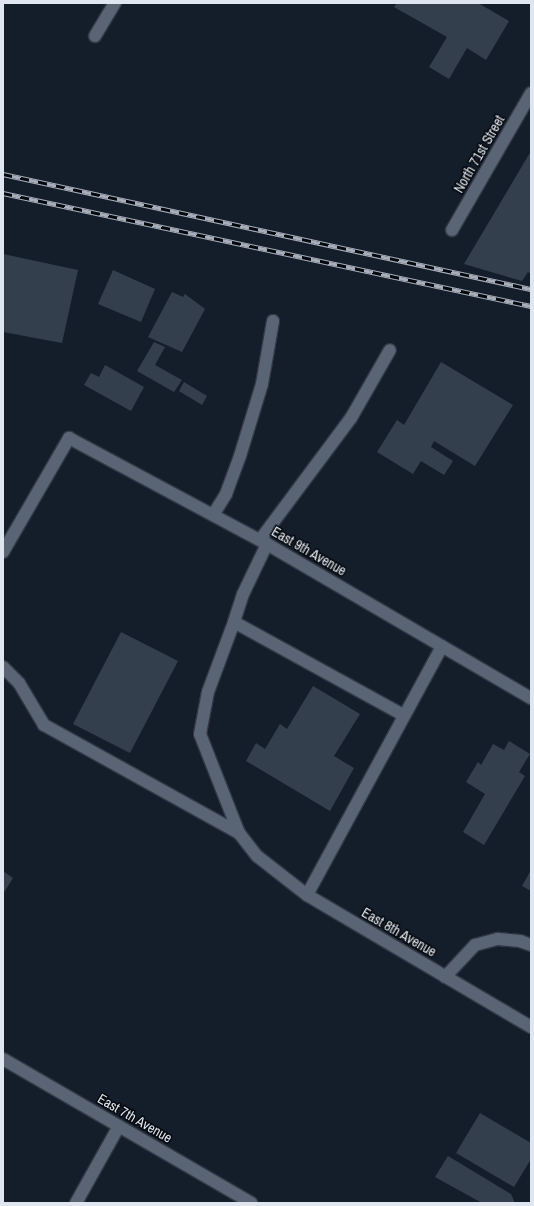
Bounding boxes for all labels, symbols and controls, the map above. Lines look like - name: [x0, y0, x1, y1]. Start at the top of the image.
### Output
- street label: North 71st Street: [450, 112, 508, 196]
- street label: East 9th Avenue: [268, 523, 350, 579]
- street label: East 8th Avenue: [358, 904, 440, 960]
- street label: East 7th Avenue: [94, 1090, 176, 1146]

